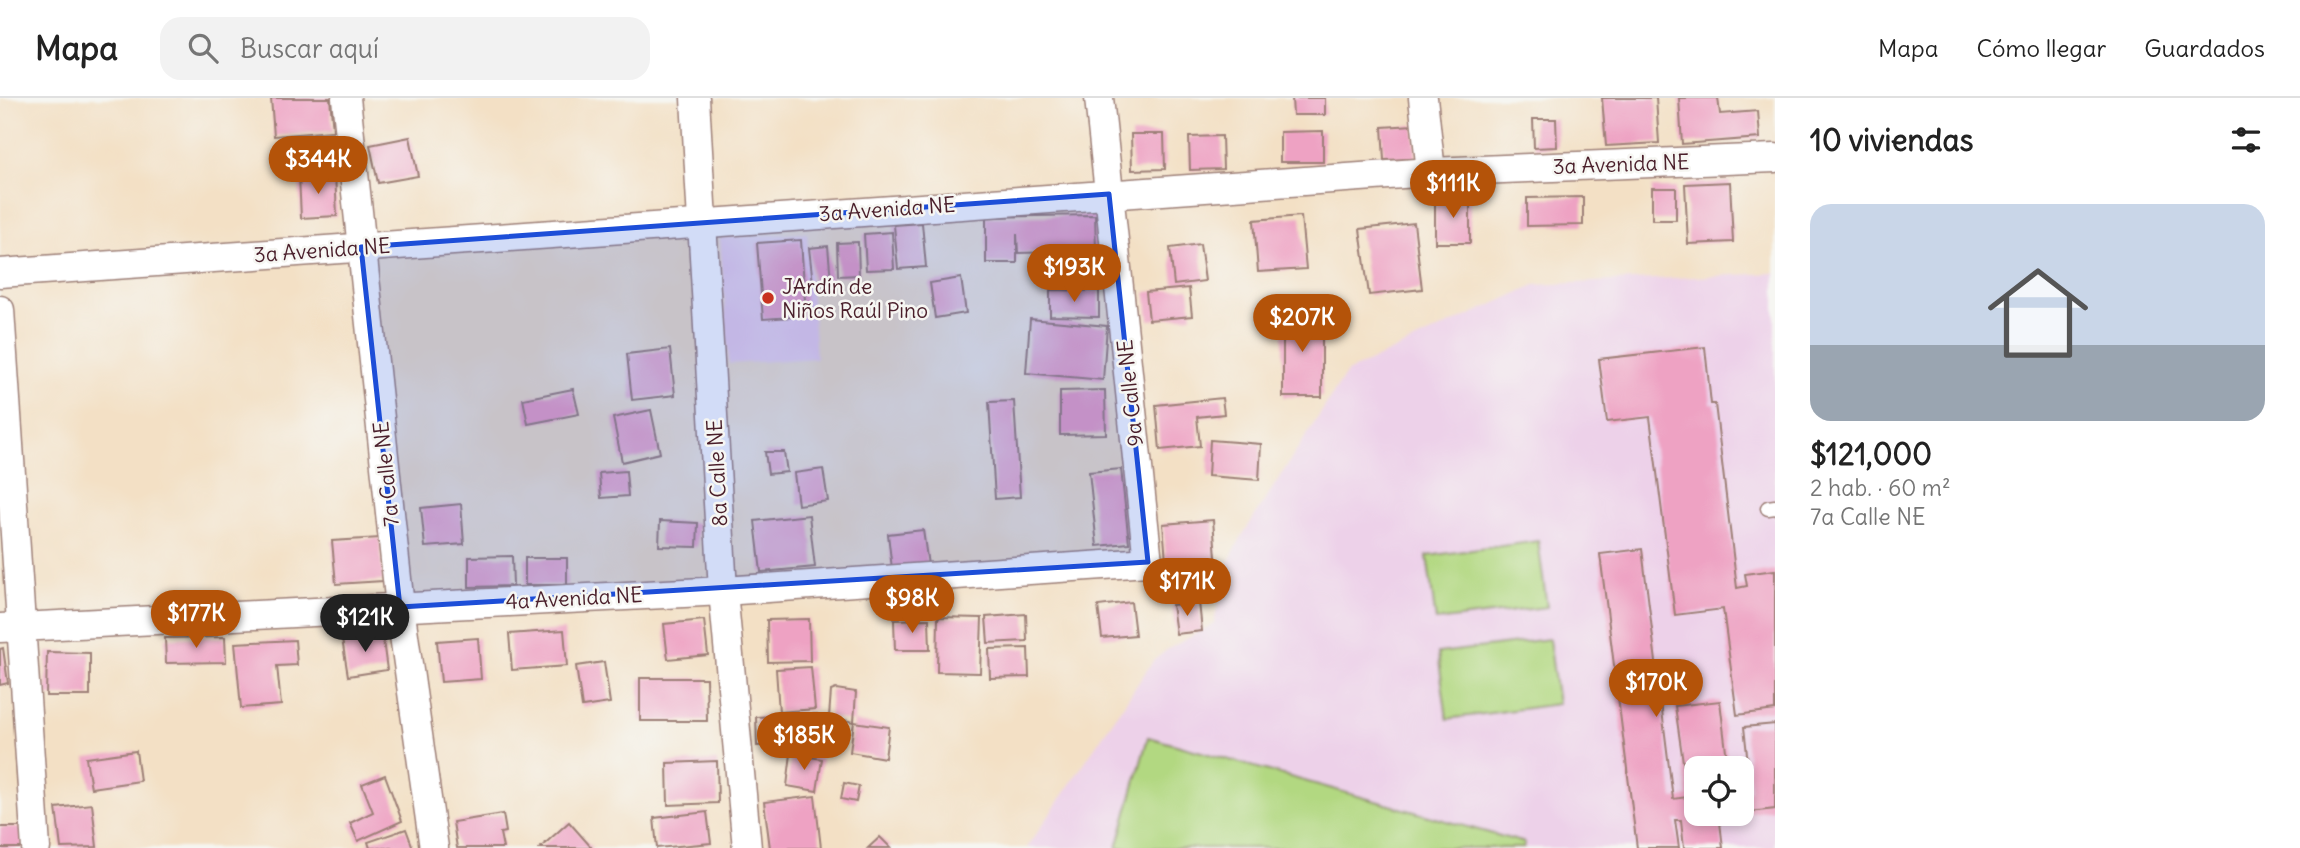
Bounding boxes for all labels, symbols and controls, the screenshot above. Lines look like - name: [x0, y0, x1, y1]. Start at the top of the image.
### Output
- search box: [160, 17, 650, 80]
- text: Mapa: [35, 27, 118, 69]
- icon: search: [184, 29, 222, 67]
- text: Buscar aquí: [240, 32, 379, 65]
- text: Mapa: [1878, 33, 1938, 63]
- text: Cómo llegar: [1976, 33, 2106, 63]
- text: Guardados: [2144, 33, 2265, 63]
- text: 10 viviendas: [1810, 121, 1973, 159]
- icon: filters: [2227, 121, 2265, 159]
- pin: $344K: [269, 136, 367, 196]
- text: $344K: [285, 144, 351, 173]
- street label: 3a Avenida NE: [1552, 148, 1690, 180]
- pin: $111K: [1404, 160, 1502, 220]
- text: $111K: [1426, 168, 1480, 197]
- street label: 3a Avenida NE: [818, 191, 956, 227]
- street label: 3a Avenida NE: [253, 232, 391, 268]
- pin: $193K: [1025, 244, 1123, 304]
- icon: home: [1975, 250, 2101, 376]
- text: $193K: [1043, 252, 1105, 281]
- place label: JArdín de Niños Raúl Pino: [782, 273, 928, 324]
- marker: JArdín de Niños Raúl Pino: [760, 290, 776, 306]
- pin: $207K: [1253, 294, 1351, 354]
- text: $207K: [1269, 302, 1335, 331]
- street label: 9a Calle NE: [1111, 338, 1149, 448]
- street label: 8a Calle NE: [701, 419, 733, 527]
- street label: 7a Calle NE: [367, 420, 405, 528]
- text: $121,000: [1810, 435, 1932, 473]
- text: 2 hab. · 60 m²: [1810, 473, 1951, 502]
- text: 7a Calle NE: [1810, 502, 1926, 531]
- pin: $171K: [1138, 559, 1236, 618]
- text: $171K: [1159, 566, 1215, 595]
- pin: $98K: [871, 575, 953, 635]
- street label: 4a Avenida NE: [505, 581, 643, 615]
- text: $98K: [885, 583, 939, 612]
- pin: $177K: [147, 590, 245, 650]
- pin: $121K: [316, 594, 414, 654]
- text: $177K: [167, 598, 225, 627]
- text: $121K: [336, 602, 394, 631]
- pin: $170K: [1607, 660, 1705, 719]
- text: $170K: [1625, 667, 1687, 696]
- pin: $185K: [755, 712, 853, 772]
- text: $185K: [773, 720, 835, 749]
- map controls: [1684, 756, 1754, 826]
- button: locate: [1684, 756, 1754, 826]

